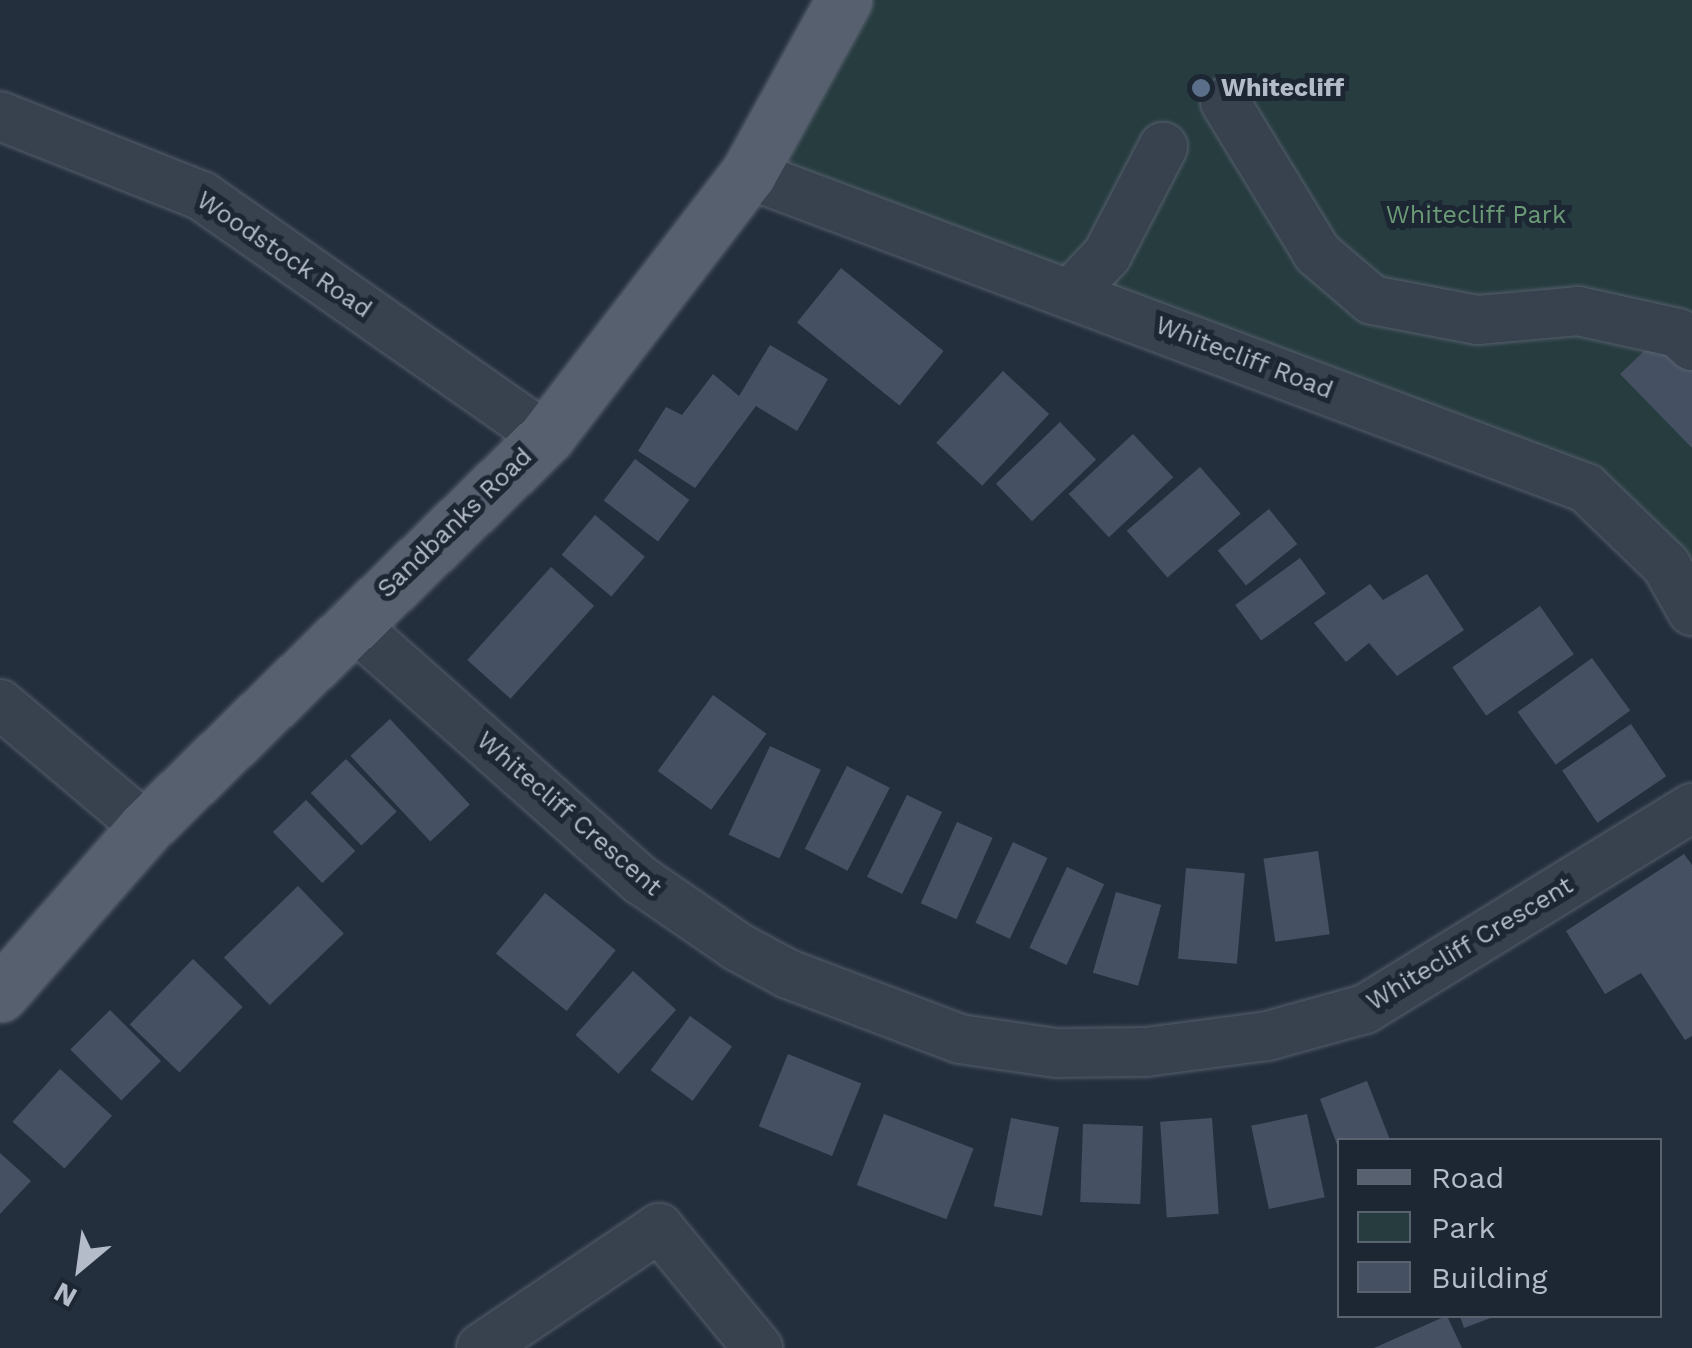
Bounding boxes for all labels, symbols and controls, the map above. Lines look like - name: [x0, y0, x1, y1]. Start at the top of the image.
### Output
- place label: Whitecliff: [1221, 73, 1344, 103]
- marker: Whitecliff: [1190, 77, 1212, 99]
- street label: Woodstock Road: [191, 185, 377, 325]
- park label: Whitecliff Park: [1385, 200, 1567, 230]
- street label: Whitecliff Road: [1151, 310, 1337, 406]
- street label: Sandbanks Road: [372, 442, 538, 604]
- street label: Whitecliff Crescent: [470, 725, 668, 903]
- street label: Whitecliff Crescent: [1361, 870, 1579, 1018]
- legend: [1337, 1138, 1662, 1318]
- text: Road: [1431, 1160, 1504, 1195]
- text: Park: [1431, 1210, 1496, 1245]
- north arrow: [30, 1218, 130, 1318]
- text: Building: [1431, 1260, 1548, 1295]
- text: N: [48, 1275, 82, 1314]

